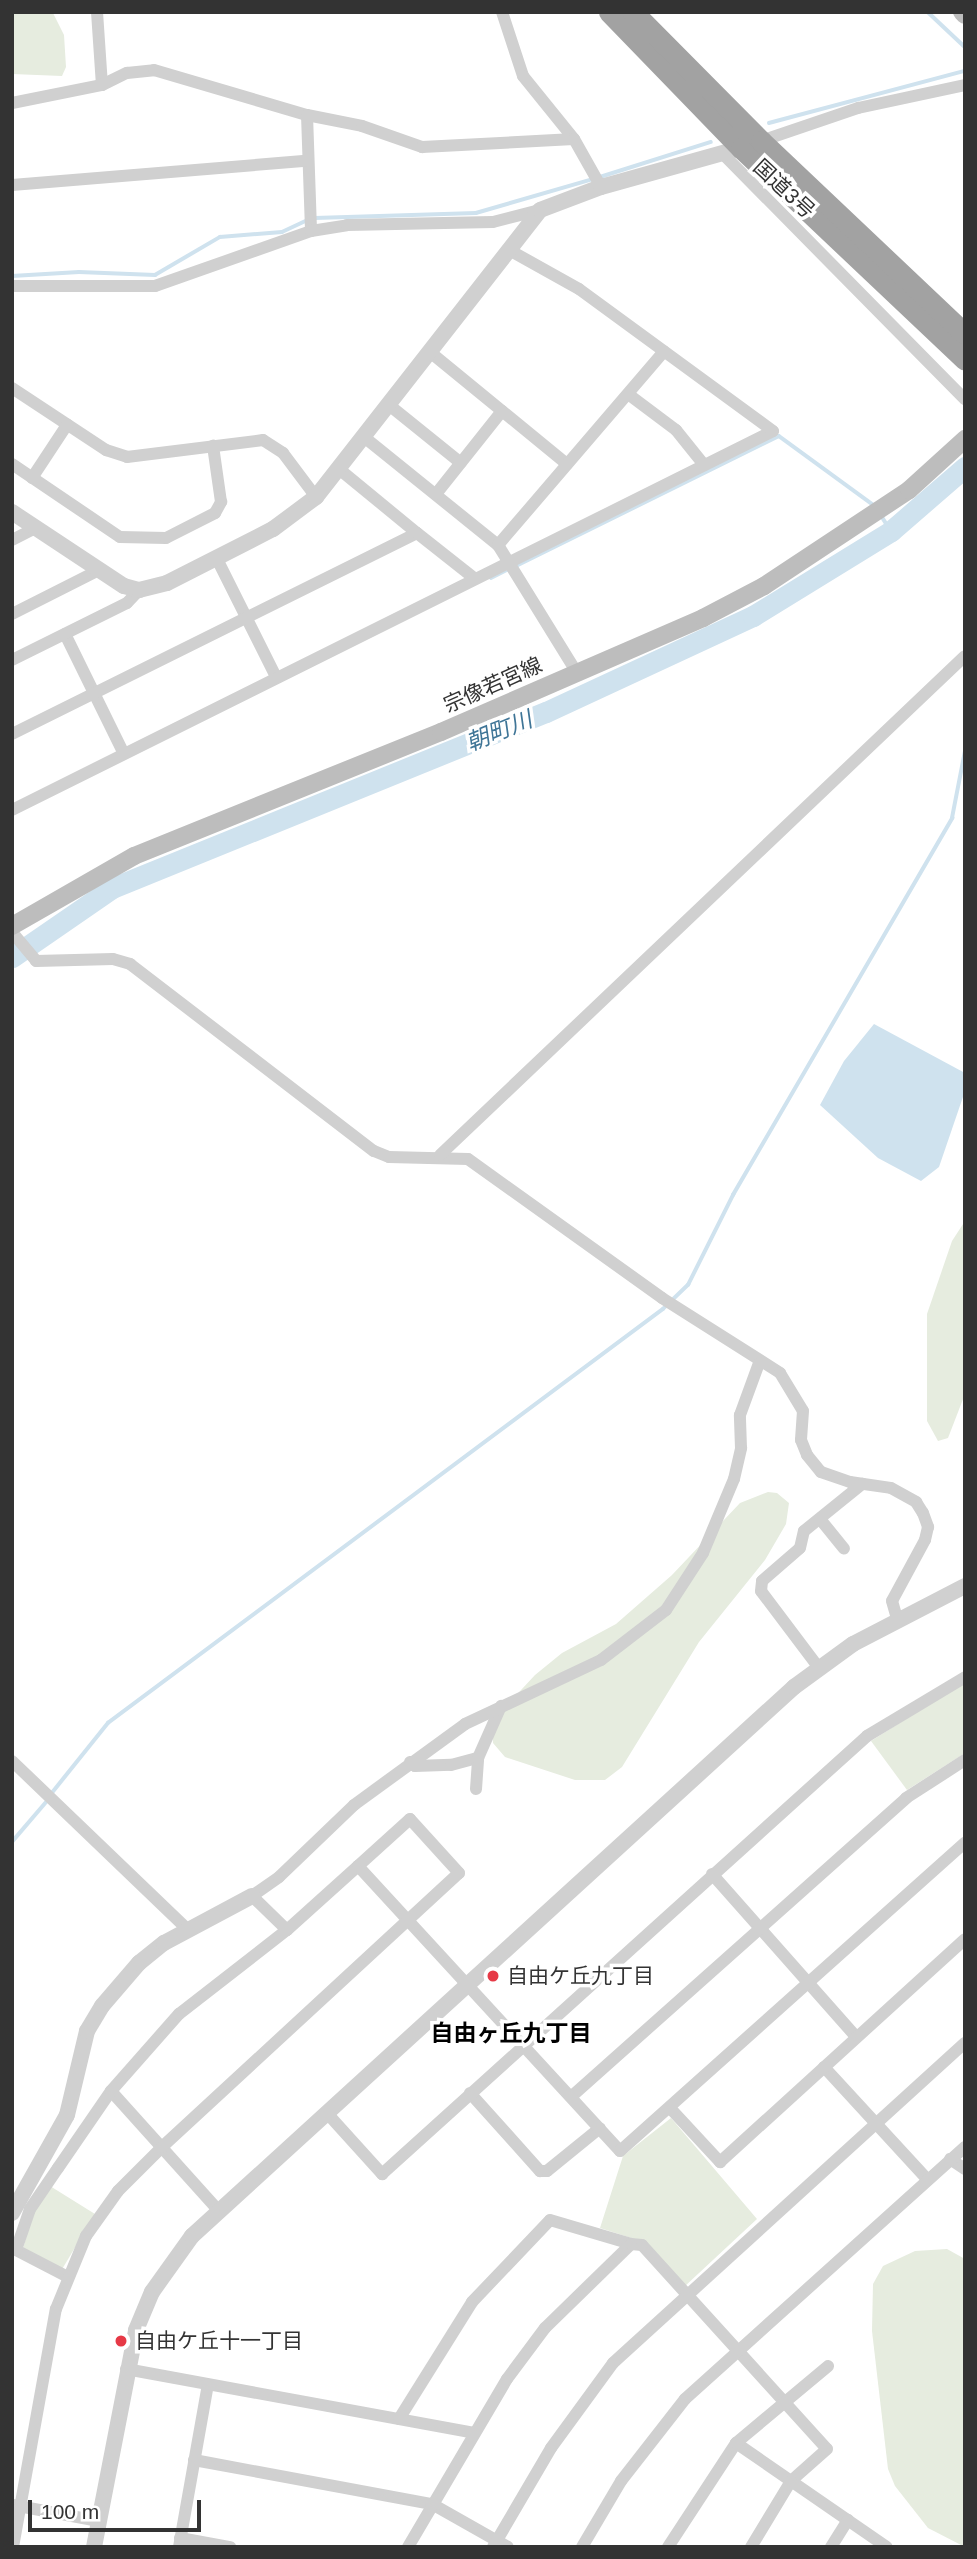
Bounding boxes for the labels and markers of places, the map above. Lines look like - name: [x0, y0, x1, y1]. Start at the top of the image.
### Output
- place label: 自由ケ丘九丁目: [507, 1963, 654, 1989]
- marker: 自由ケ丘九丁目: [485, 1968, 501, 1984]
- place label: 自由ケ丘十一丁目: [135, 2328, 303, 2354]
- marker: 自由ケ丘十一丁目: [113, 2333, 129, 2349]

